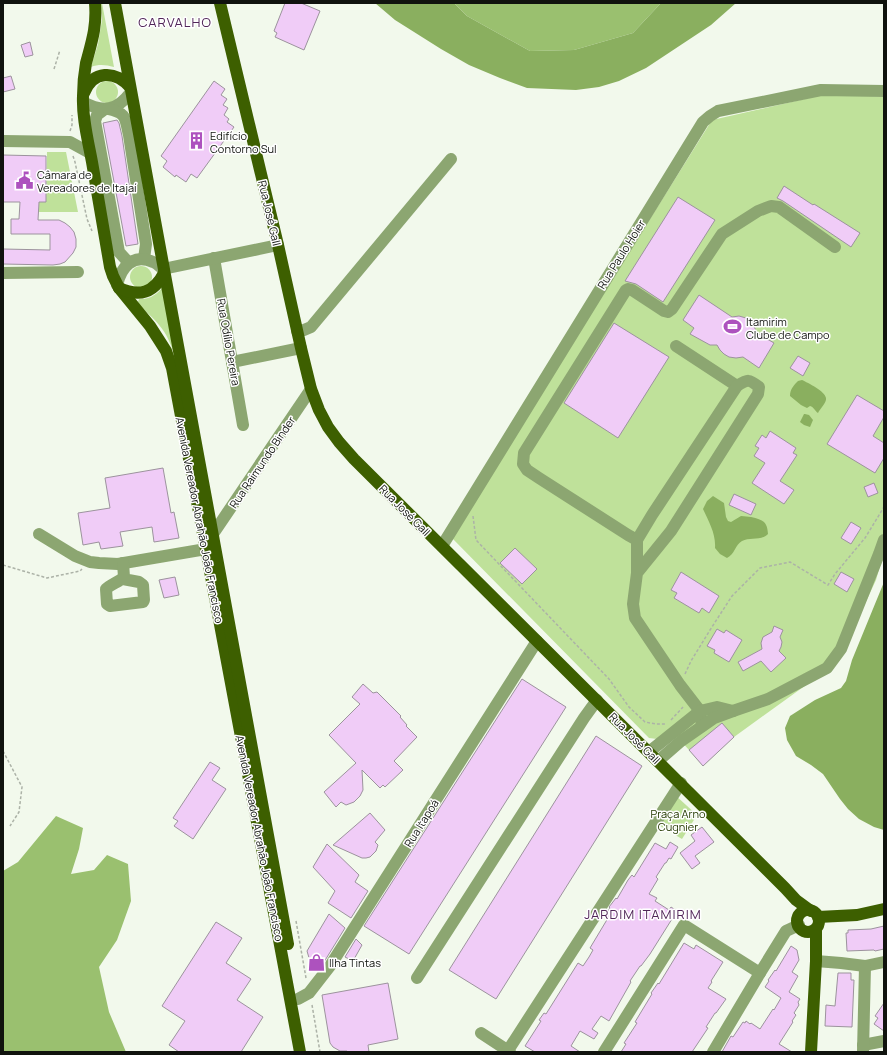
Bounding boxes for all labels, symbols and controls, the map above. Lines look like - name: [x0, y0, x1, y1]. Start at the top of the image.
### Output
- district label: CARVALHO: [138, 13, 212, 31]
- place label: Edifício Contorno Sul: [210, 128, 277, 156]
- building icon: Edifício Contorno Sul: [187, 131, 207, 151]
- place label: Câmara de Vereadores de Itajaí: [37, 167, 137, 195]
- public building icon: Câmara de Vereadores de Itajaí: [14, 170, 34, 190]
- street label: Rua José Gall: [255, 179, 285, 247]
- street label: Rua Paulo Hoier: [594, 216, 648, 292]
- street label: Rua Odílio Pereira: [214, 297, 244, 387]
- place label: Itamirim Clube de Campo: [746, 314, 830, 342]
- sports icon: Itamirim Clube de Campo: [723, 317, 743, 337]
- street label: Rua Raimundo Binder: [226, 413, 298, 511]
- street label: Avenida Vereador Abrahão João Francisco: [173, 416, 227, 625]
- street label: Rua José Gall: [376, 481, 434, 539]
- street label: Rua José Gall: [606, 709, 664, 767]
- street label: Avenida Vereador Abrahão João Francisco: [233, 734, 287, 943]
- street label: Rua Itapoá: [400, 796, 442, 850]
- park label: Praça Arno Cugnier: [651, 806, 706, 834]
- district label: JARDIM ITAMIRIM: [584, 905, 702, 923]
- shop icon: Ilha Tintas: [306, 952, 326, 972]
- place label: Ilha Tintas: [329, 955, 381, 970]

